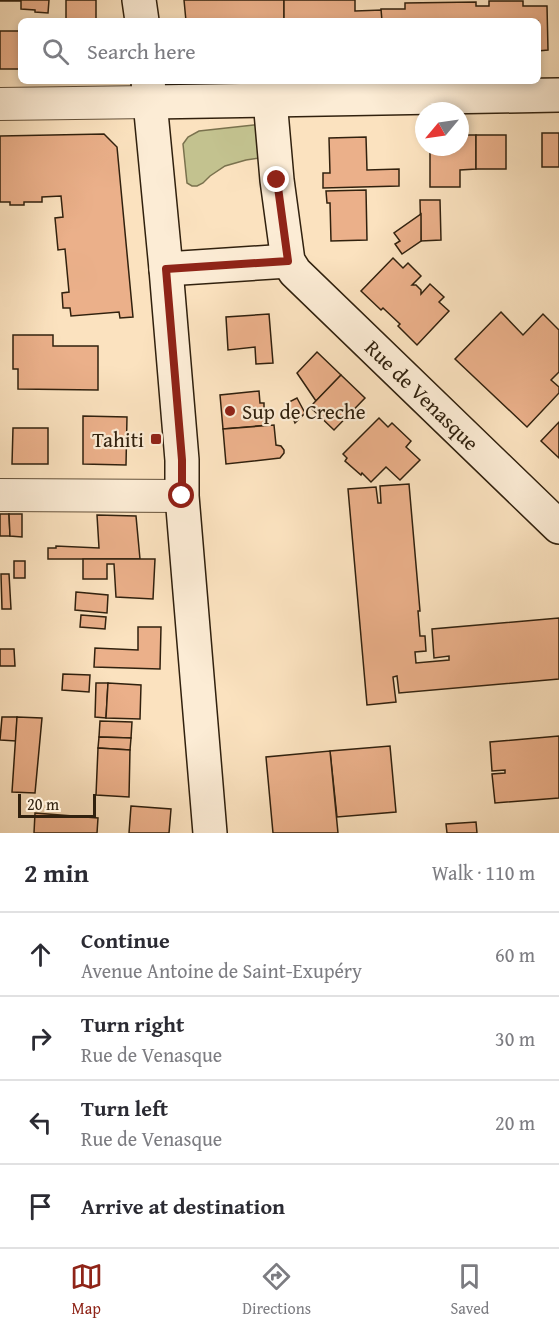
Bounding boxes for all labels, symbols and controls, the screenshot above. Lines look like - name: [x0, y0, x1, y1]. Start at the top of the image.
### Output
- search box: [18, 18, 541, 84]
- icon: search: [39, 35, 72, 68]
- text: Search here: [87, 35, 196, 67]
- north arrow: [415, 102, 469, 156]
- route end: [263, 166, 289, 192]
- street label: Rue de Venasque: [358, 332, 486, 458]
- place label: Sup de Creche: [242, 396, 366, 427]
- marker: Sup de Creche: [223, 404, 237, 418]
- place label: Tahiti: [92, 424, 144, 455]
- marker: Tahiti: [149, 432, 163, 446]
- route start: [168, 482, 194, 508]
- scale bar: [18, 791, 96, 818]
- text: 20 m: [27, 792, 59, 816]
- text: 2 min: [24, 853, 89, 892]
- text: Walk · 110 m: [432, 858, 535, 887]
- text: Continue: [81, 924, 170, 956]
- icon: ahead: [24, 938, 57, 971]
- text: 60 m: [495, 940, 535, 969]
- text: Avenue Antoine de Saint-Exupéry: [81, 956, 362, 985]
- text: Turn right: [81, 1008, 184, 1040]
- icon: right: [24, 1022, 57, 1055]
- text: 30 m: [495, 1024, 535, 1053]
- text: Rue de Venasque: [81, 1040, 222, 1069]
- text: Turn left: [81, 1092, 168, 1124]
- icon: left: [24, 1106, 57, 1139]
- text: 20 m: [495, 1108, 535, 1137]
- text: Rue de Venasque: [81, 1124, 222, 1153]
- icon: arrive: [24, 1190, 57, 1223]
- text: Arrive at destination: [81, 1190, 285, 1222]
- tab: Map: [70, 1260, 103, 1320]
- tab: Directions: [242, 1260, 311, 1320]
- tab: Saved: [450, 1260, 489, 1320]

